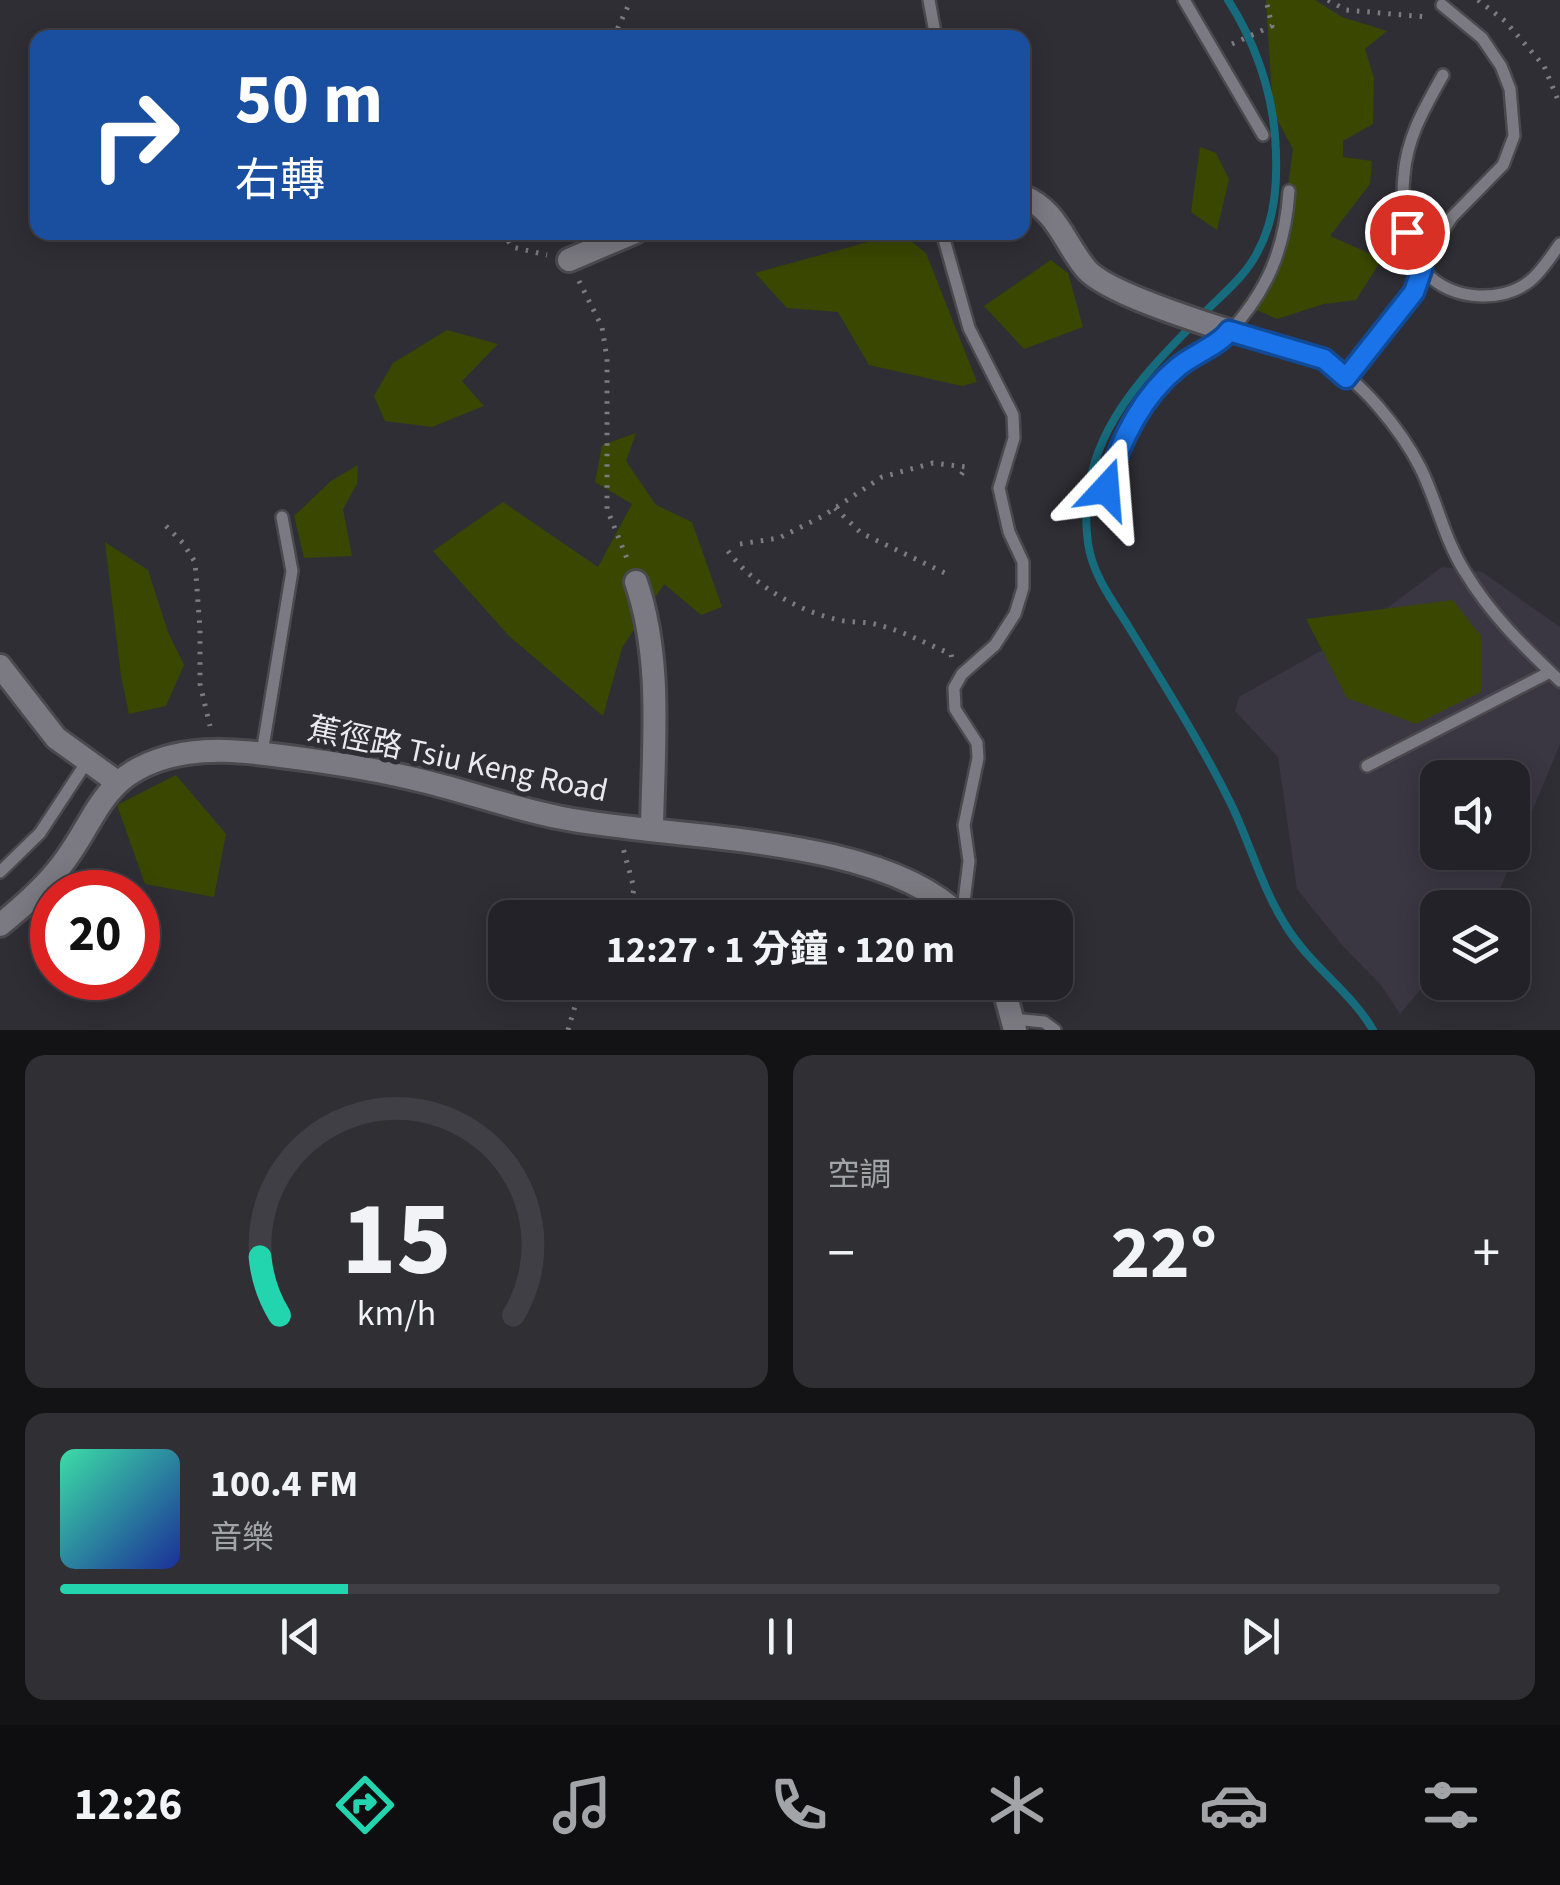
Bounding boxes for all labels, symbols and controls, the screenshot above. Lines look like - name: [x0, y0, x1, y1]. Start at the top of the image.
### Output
- text: 50 m: [235, 50, 383, 150]
- icon: right: [70, 70, 200, 200]
- text: 右轉: [235, 149, 325, 213]
- pin: [1365, 190, 1450, 275]
- icon: arrive: [1380, 205, 1435, 260]
- position arrow: [1054, 437, 1158, 541]
- street label: 蕉徑路 Tsiu Keng Road: [304, 706, 612, 814]
- map controls: [1420, 760, 1530, 1000]
- button: sound: [1420, 760, 1530, 870]
- speed limit sign: 20: [30, 870, 160, 1000]
- button: layers: [1420, 890, 1530, 1000]
- text: 12:27 · 1 分鐘 · 120 m: [606, 923, 955, 977]
- text: 空調: [828, 1152, 892, 1198]
- text: 15: [341, 1167, 451, 1315]
- text: 22°: [1110, 1200, 1217, 1307]
- text: −: [828, 1215, 855, 1293]
- text: +: [1473, 1215, 1500, 1293]
- text: km/h: [357, 1288, 436, 1339]
- text: 100.4 FM: [210, 1457, 358, 1511]
- text: 音樂: [210, 1515, 274, 1561]
- icon: previous: [273, 1609, 328, 1664]
- icon: pause: [753, 1609, 808, 1664]
- icon: next: [1233, 1609, 1288, 1664]
- icon: directions: [330, 1770, 400, 1840]
- icon: music: [547, 1770, 617, 1840]
- icon: phone: [764, 1770, 834, 1840]
- icon: climate: [982, 1770, 1052, 1840]
- icon: car: [1199, 1770, 1269, 1840]
- icon: filters: [1416, 1770, 1486, 1840]
- text: 12:26: [74, 1773, 182, 1837]

